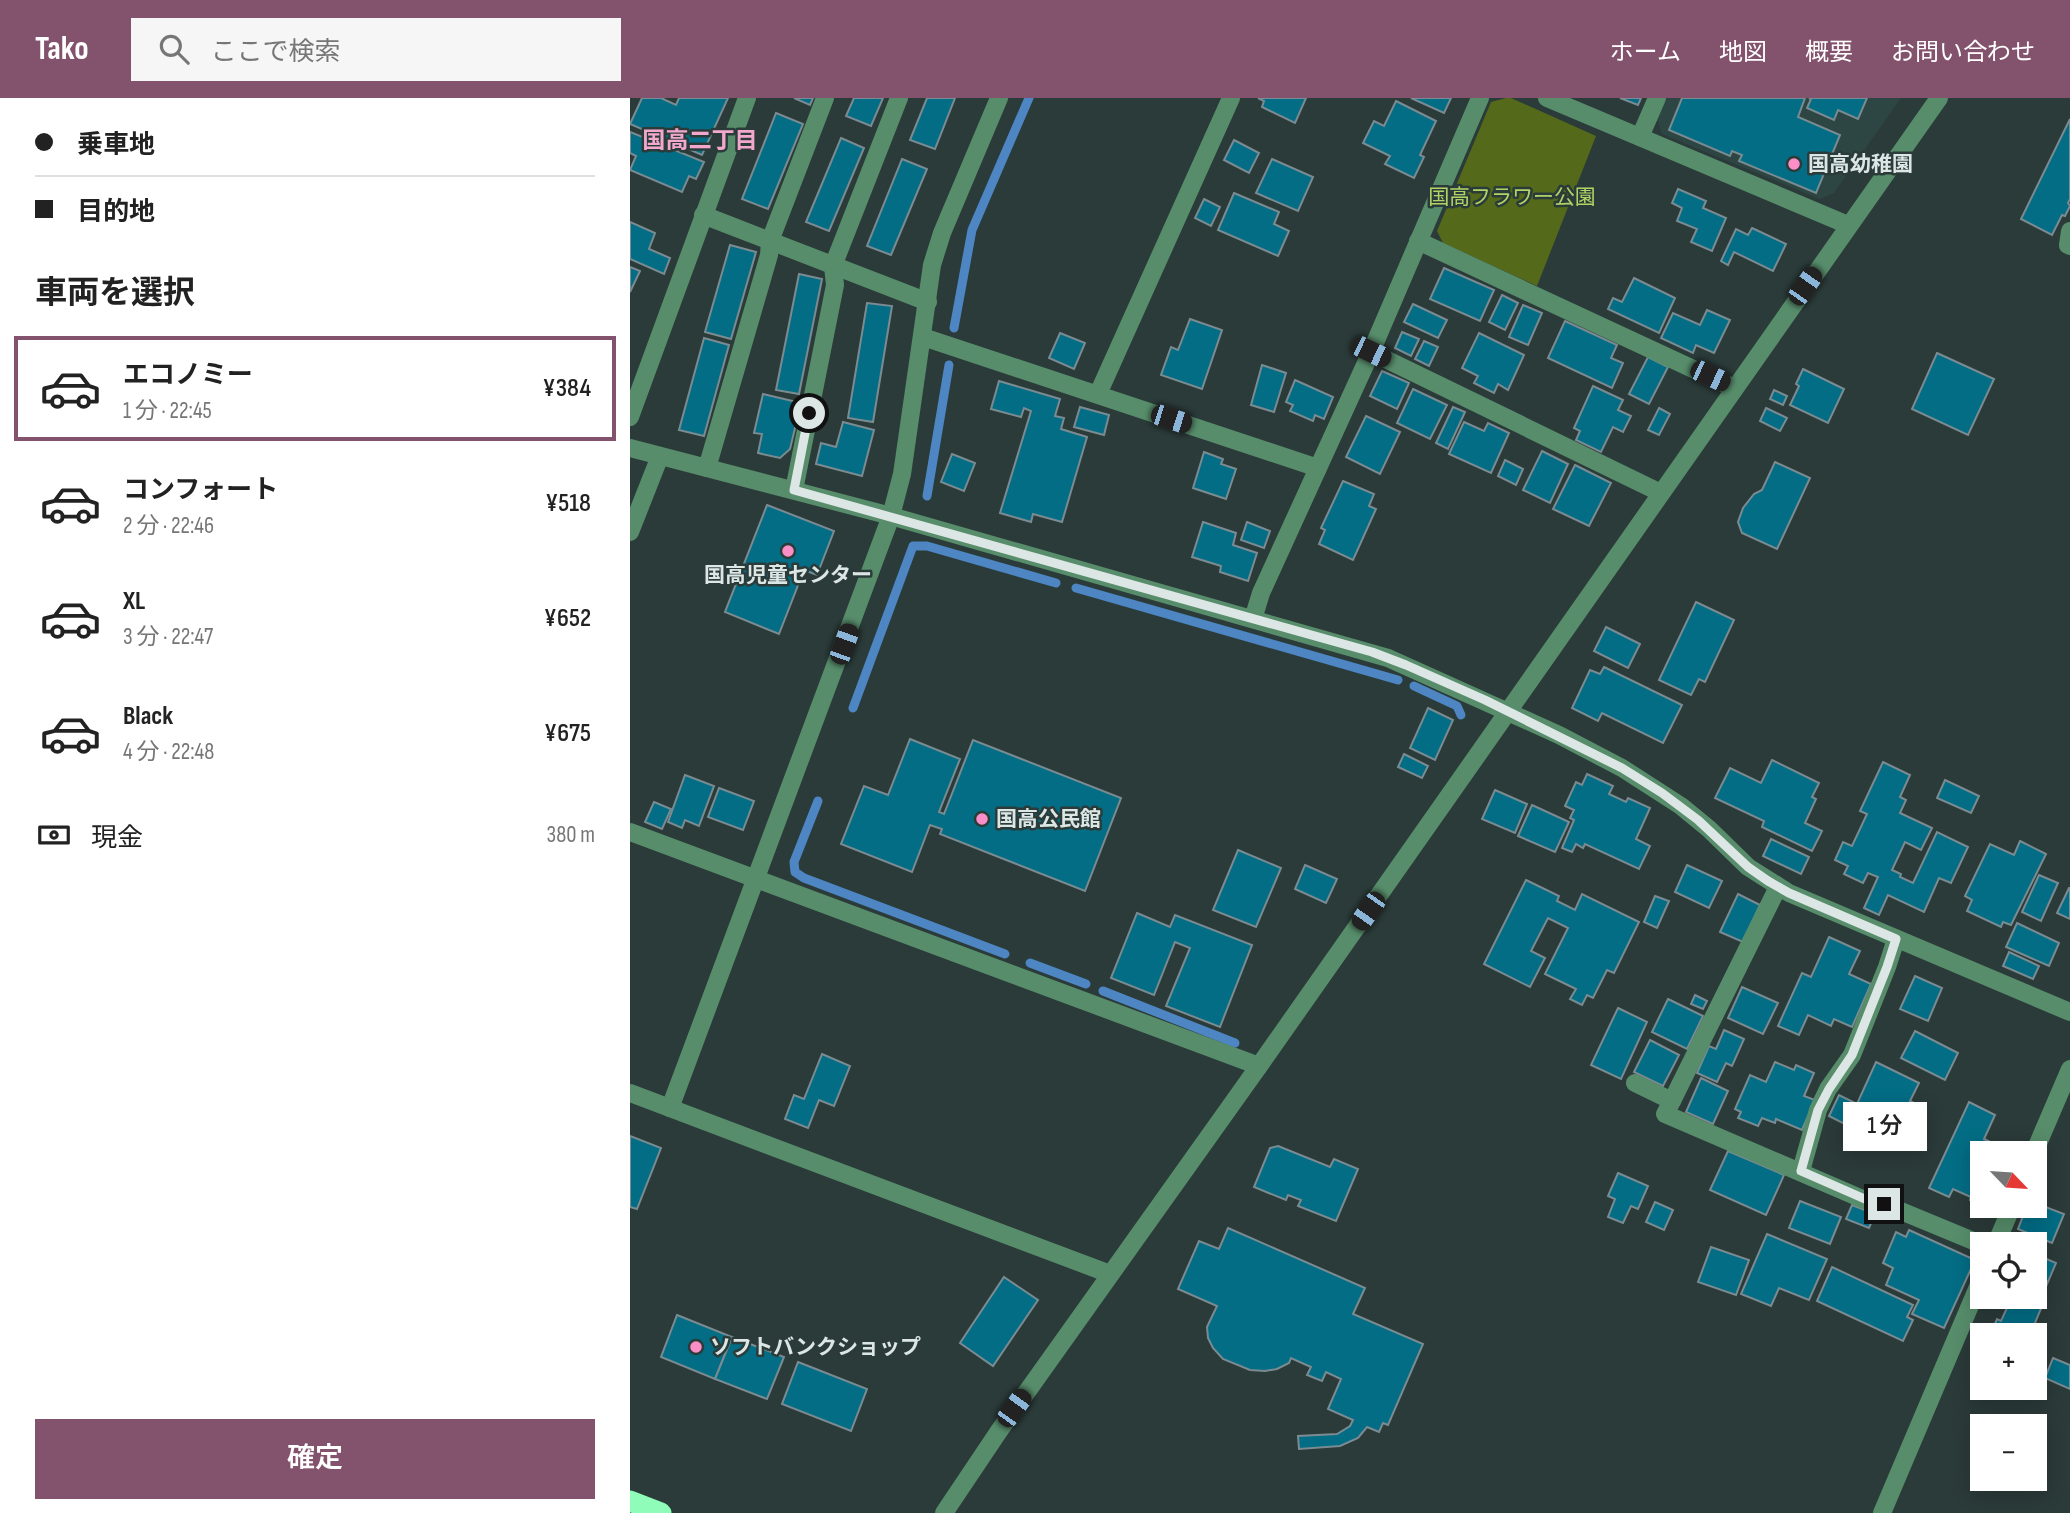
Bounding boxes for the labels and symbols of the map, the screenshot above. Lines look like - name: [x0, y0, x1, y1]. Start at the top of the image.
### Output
- district label: 国高二丁目: [643, 127, 758, 155]
- place label: 国高幼稚園: [1808, 152, 1913, 177]
- marker: 国高幼稚園: [1786, 156, 1802, 172]
- park label: 国高フラワー公園: [1428, 185, 1596, 210]
- car: [1785, 263, 1826, 309]
- car: [1348, 333, 1395, 371]
- car: [1687, 358, 1734, 394]
- route start: [793, 397, 825, 429]
- car: [1148, 403, 1195, 435]
- marker: 国高児童センター: [780, 543, 796, 559]
- place label: 国高児童センター: [704, 563, 872, 588]
- car: [827, 621, 862, 667]
- place label: 国高公民館: [996, 807, 1101, 832]
- marker: 国高公民館: [974, 811, 990, 827]
- car: [1348, 888, 1389, 934]
- callout: 1 分: [1842, 1102, 1926, 1152]
- north arrow: [1970, 1141, 2048, 1218]
- route end: [1868, 1188, 1900, 1220]
- place label: ソフトバンクショップ: [710, 1335, 921, 1360]
- marker: ソフトバンクショップ: [688, 1339, 704, 1355]
- car: [994, 1385, 1035, 1431]

